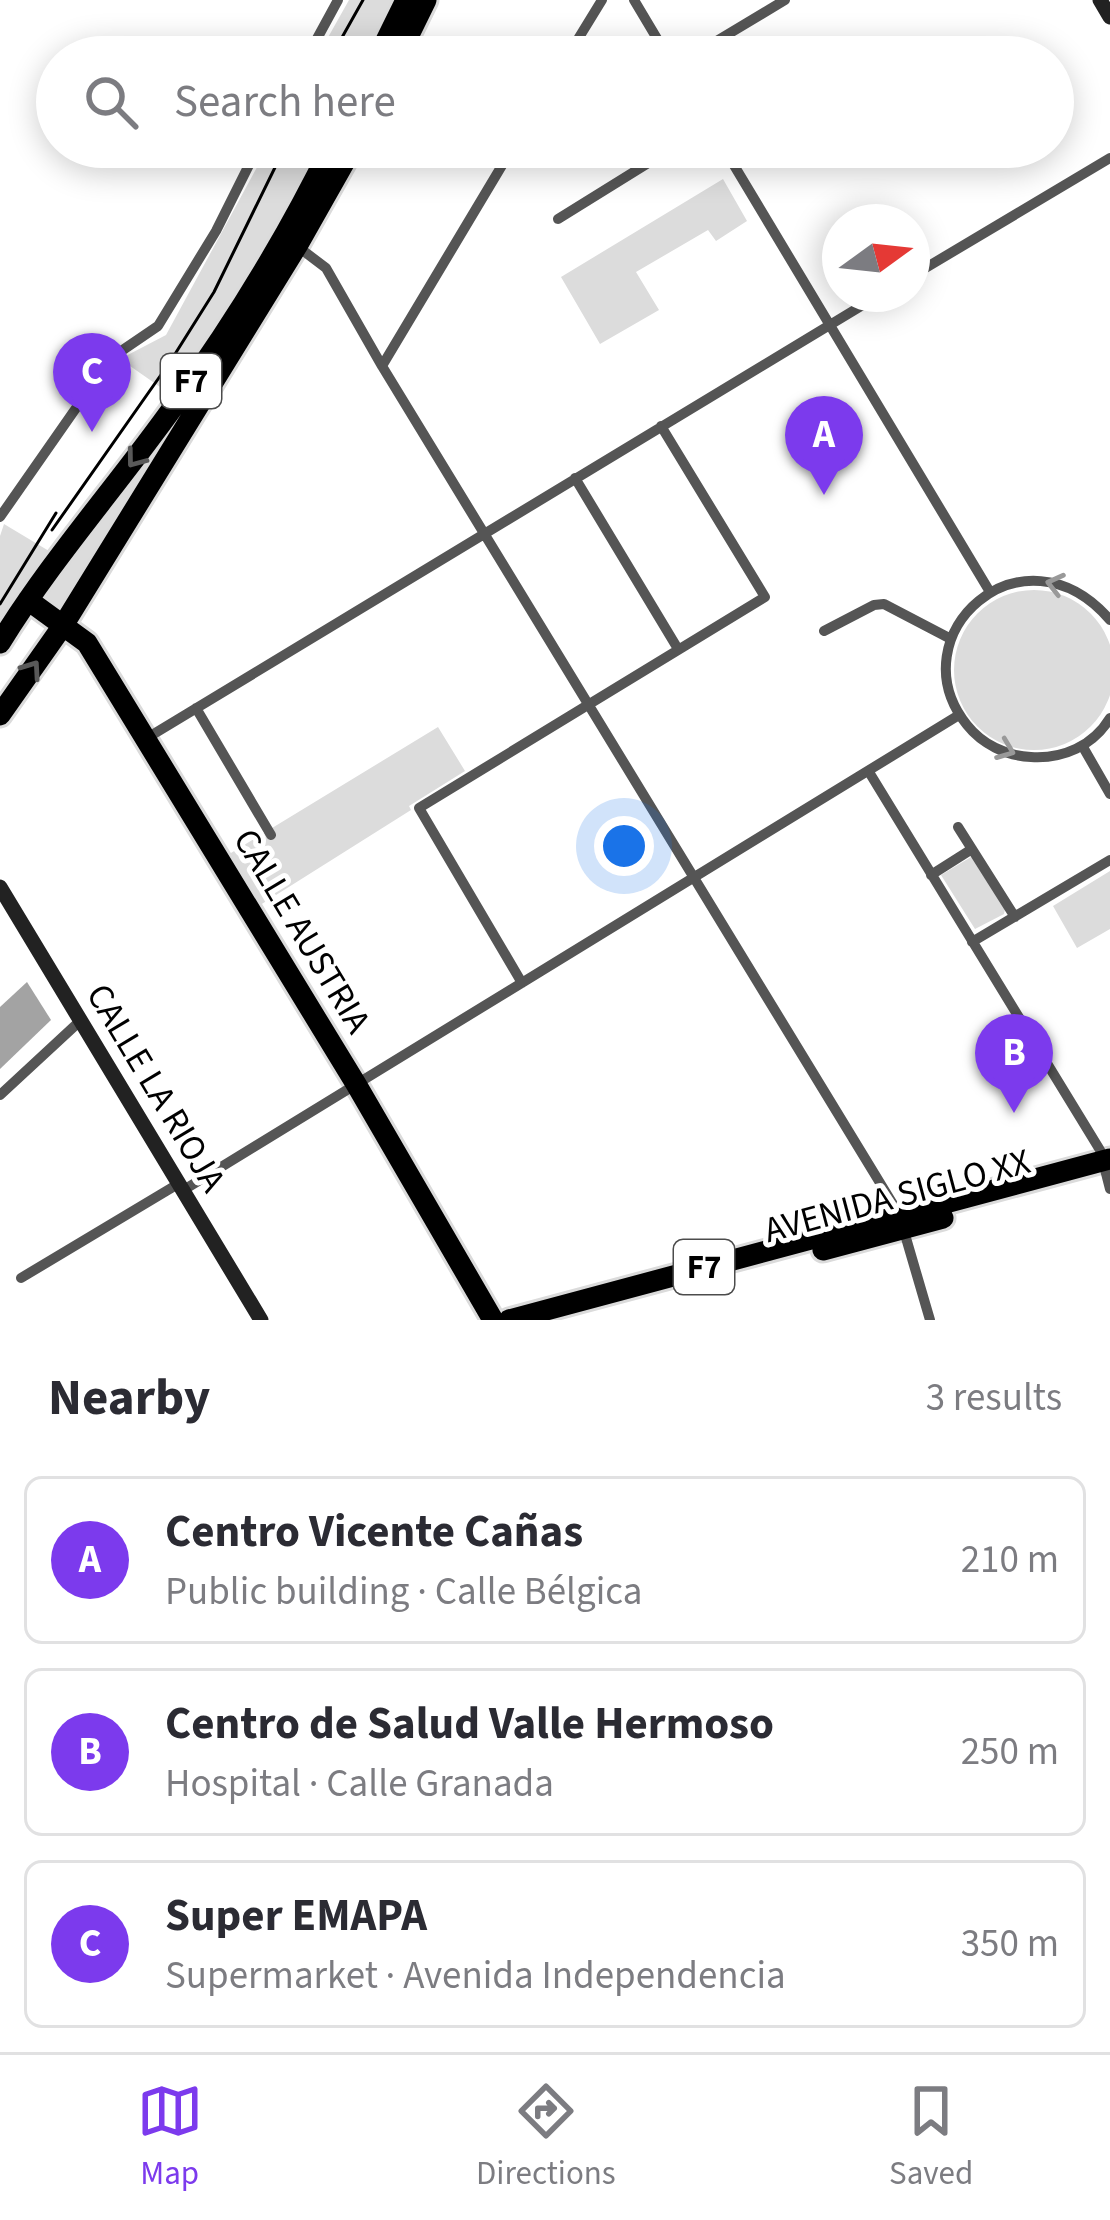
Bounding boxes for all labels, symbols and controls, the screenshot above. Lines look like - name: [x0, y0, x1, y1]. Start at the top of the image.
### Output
- search box: [36, 36, 1074, 168]
- icon: search: [78, 69, 144, 135]
- text: Search here: [174, 70, 396, 134]
- north arrow: [822, 204, 930, 312]
- pin: C: [53, 333, 131, 432]
- road number: F7: [161, 354, 221, 408]
- pin: A: [785, 396, 863, 495]
- one-way arrow: [127, 445, 149, 467]
- one-way arrow: [1045, 573, 1066, 598]
- one-way arrow: [18, 661, 40, 683]
- one-way arrow: [994, 735, 1015, 759]
- your location: [594, 816, 654, 876]
- street label: CALLE AUSTRIA: [221, 819, 383, 1043]
- street label: CALLE LA RIOJA: [74, 974, 239, 1202]
- pin: B: [975, 1014, 1053, 1113]
- street label: AVENIDA SIGLO XX: [758, 1136, 1036, 1256]
- road number: F7: [674, 1240, 734, 1294]
- text: Nearby: [48, 1362, 210, 1434]
- text: 3 results: [926, 1370, 1062, 1426]
- text: Centro Vicente Cañas: [165, 1500, 583, 1564]
- text: A: [79, 1532, 101, 1588]
- text: 210 m: [961, 1532, 1059, 1588]
- text: Public building · Calle Bélgica: [165, 1564, 642, 1620]
- text: Centro de Salud Valle Hermoso: [165, 1692, 774, 1756]
- text: B: [78, 1724, 102, 1780]
- text: 250 m: [961, 1724, 1059, 1780]
- text: Hospital · Calle Granada: [165, 1756, 554, 1812]
- text: Super EMAPA: [165, 1884, 427, 1948]
- text: C: [79, 1916, 101, 1972]
- text: 350 m: [961, 1916, 1059, 1972]
- text: Supermarket · Avenida Independencia: [165, 1948, 786, 2004]
- tab: Map: [137, 2078, 203, 2197]
- tab: Directions: [476, 2078, 616, 2197]
- tab: Saved: [889, 2078, 973, 2197]

